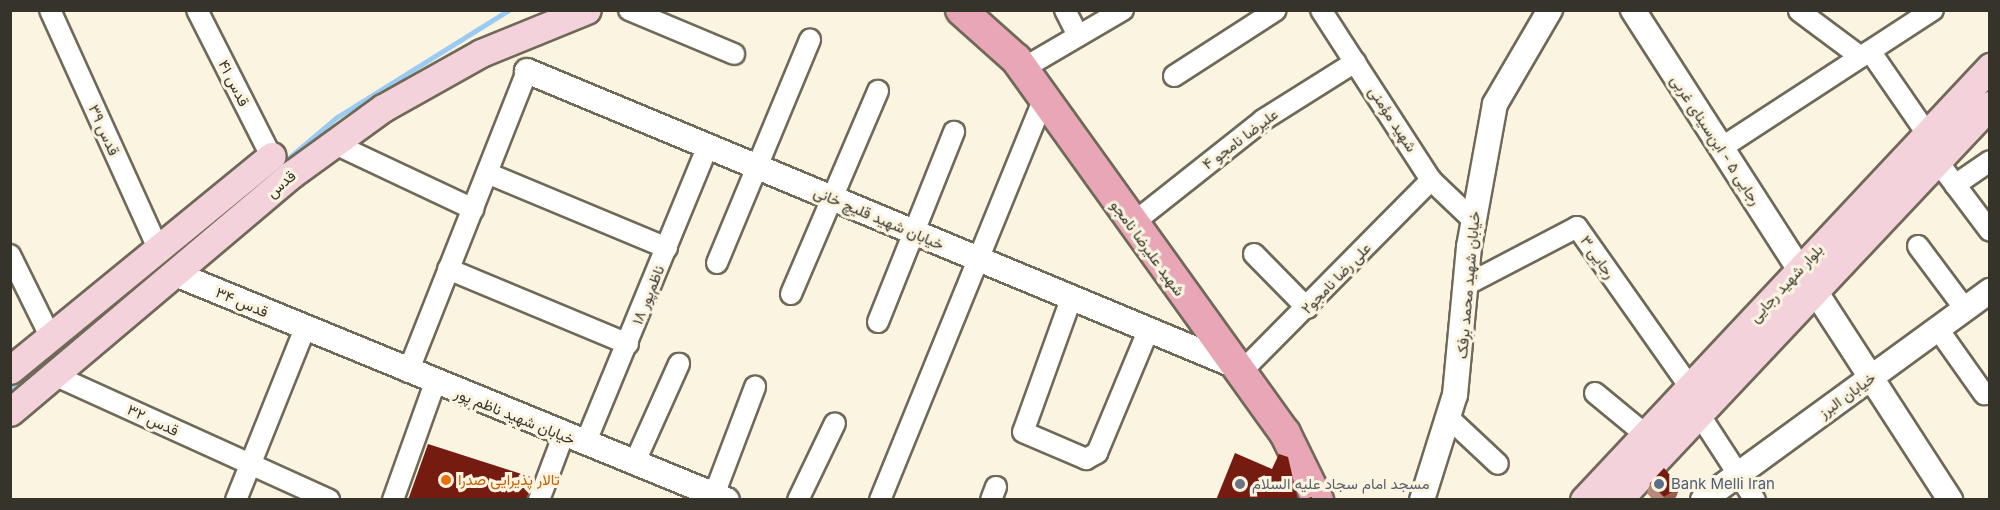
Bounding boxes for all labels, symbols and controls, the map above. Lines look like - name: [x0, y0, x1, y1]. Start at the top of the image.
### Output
- street label: قدس ۴۱: [215, 57, 253, 109]
- street label: رجایی ۵ - ابن‌سینای غربی: [1667, 72, 1765, 208]
- street label: شهید مؤمنی: [1365, 83, 1421, 155]
- street label: قدس ۳۹: [85, 102, 123, 158]
- street label: علیرضا نامجو ۴: [1199, 105, 1281, 173]
- street label: قدس: [263, 167, 299, 201]
- street label: خیابان شهید قلیچ خانی: [811, 182, 947, 254]
- street label: شهید علیرضا نامجو: [1107, 197, 1189, 299]
- street label: خیابان شهید محمد برفک: [1453, 210, 1483, 360]
- street label: رجایی ۳: [1577, 232, 1619, 282]
- street label: علی رضا نامجو۲: [1298, 239, 1374, 317]
- street label: بلوار شهید رجایی: [1745, 240, 1827, 326]
- street label: ناظم‌پور ۱۸: [628, 263, 668, 327]
- street label: قدس ۳۴: [213, 283, 271, 321]
- street label: خیابان البرز: [1815, 368, 1879, 422]
- street label: خیابان شهید ناظم پور: [452, 384, 578, 448]
- street label: قدس ۳۲: [124, 400, 182, 440]
- place label: تالار پذیرایی صدرا: [458, 471, 560, 489]
- marker: تالار پذیرایی صدرا: [439, 473, 453, 487]
- place label: مسجد امام سجاد علیه السلام: [1252, 475, 1429, 493]
- place label: Bank Melli Iran: [1671, 475, 1775, 493]
- marker: مسجد امام سجاد علیه السلام: [1233, 477, 1247, 491]
- marker: Bank Melli Iran: [1652, 477, 1666, 491]

